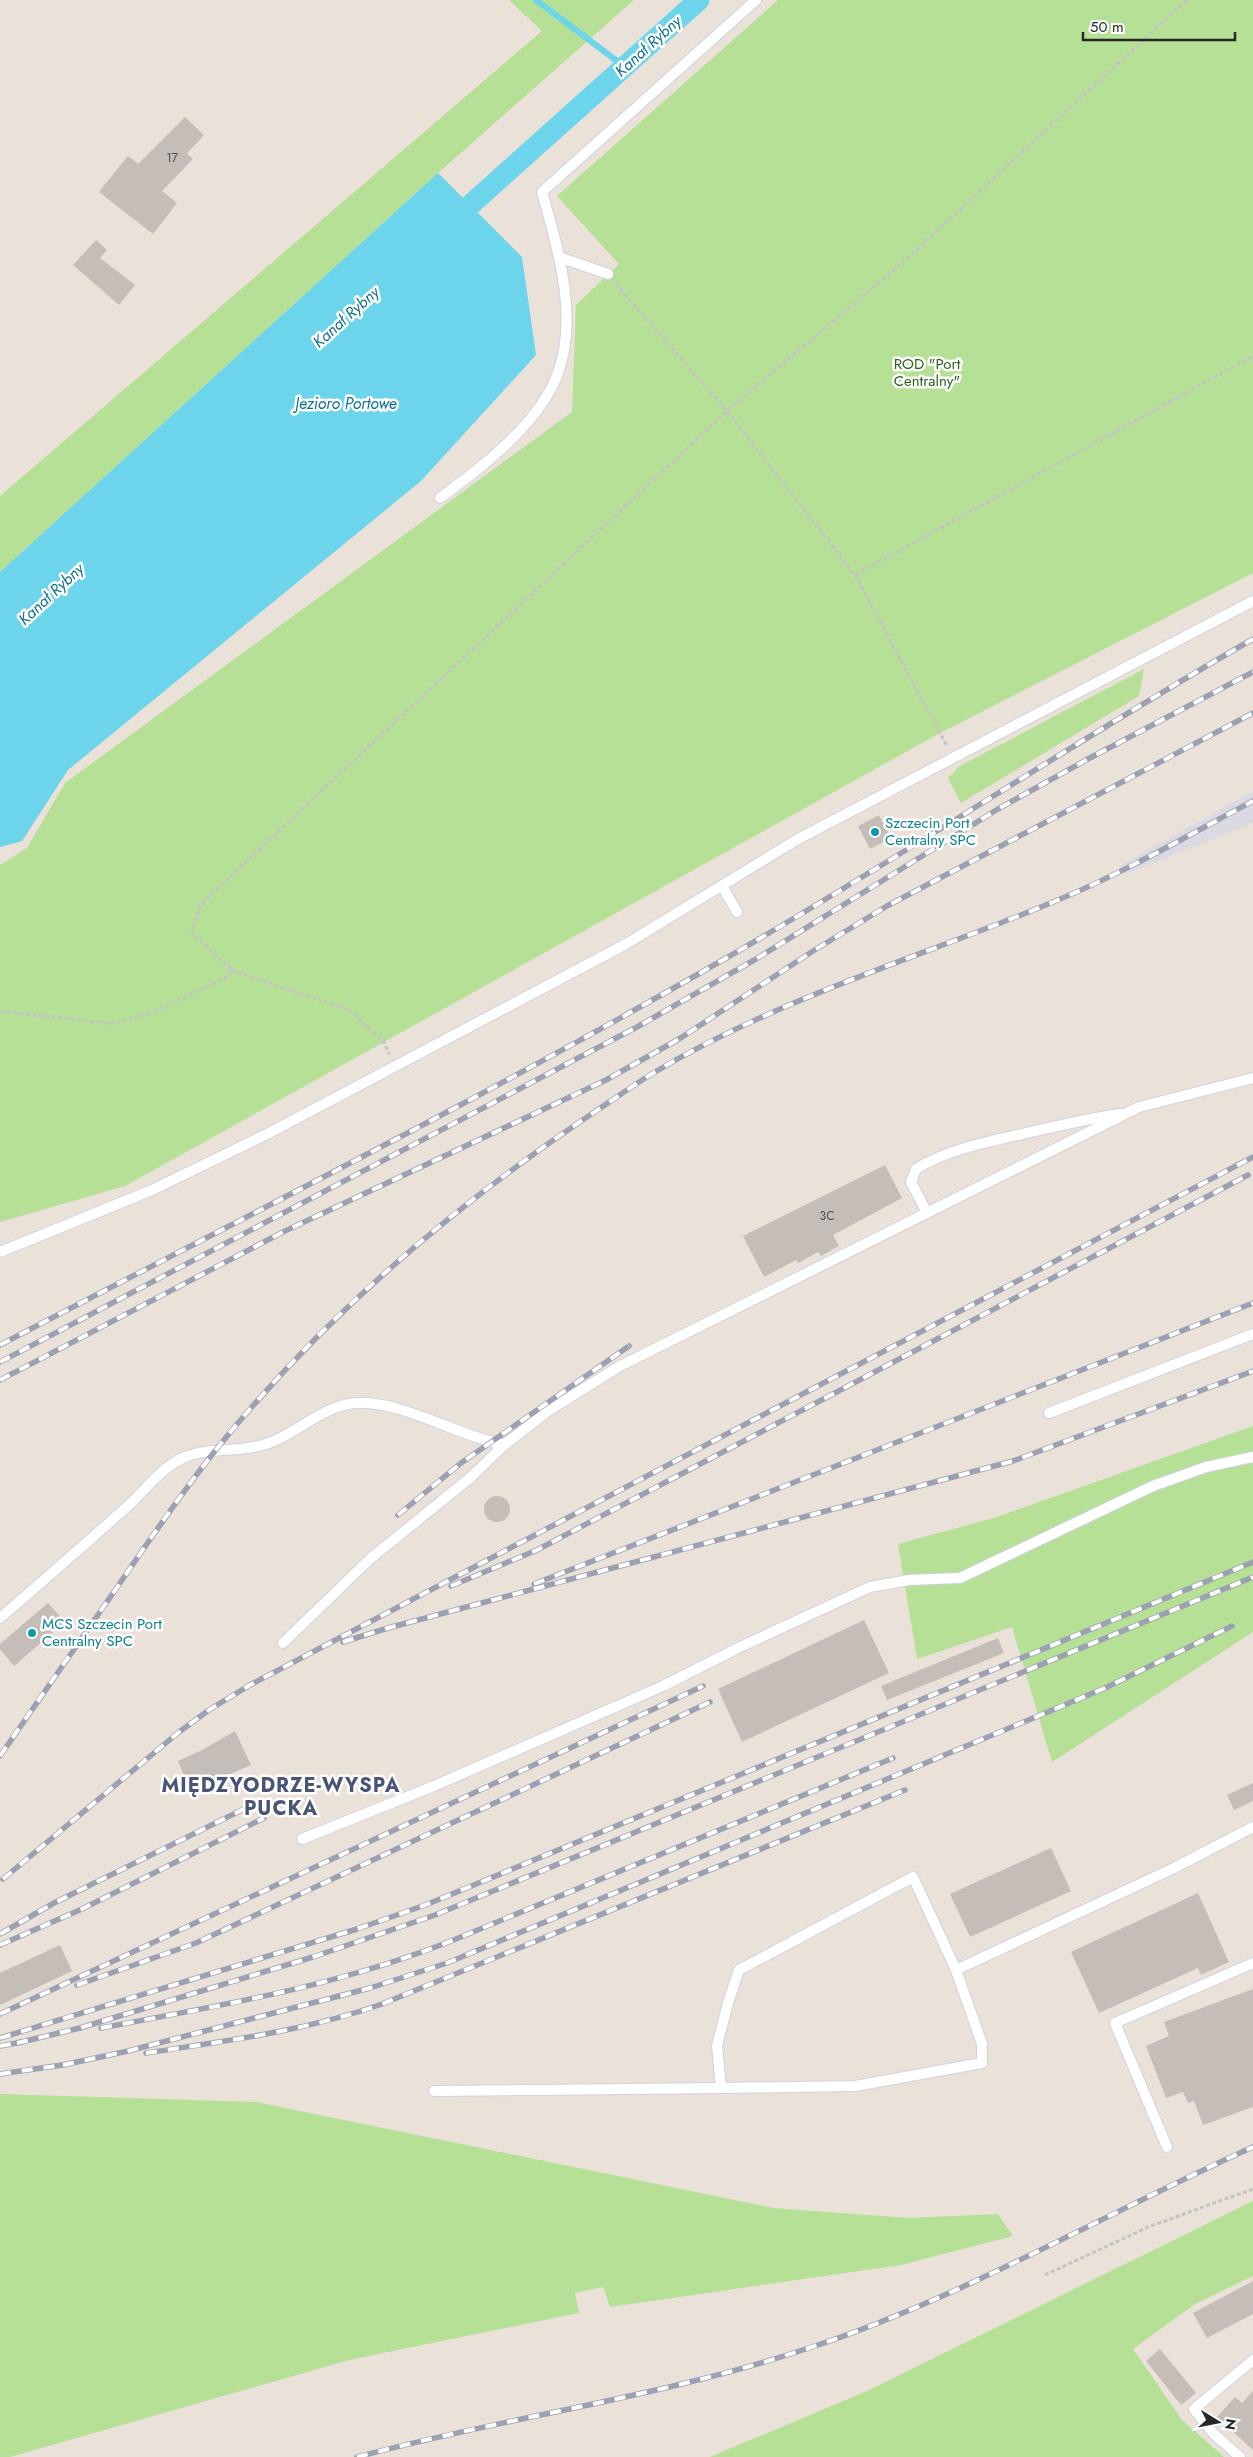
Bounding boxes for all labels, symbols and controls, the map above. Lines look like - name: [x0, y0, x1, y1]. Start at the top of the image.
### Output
- water label: Kanał Rybny: [610, 9, 687, 82]
- scale bar: [1083, 10, 1236, 42]
- text: 50 m: [1090, 16, 1124, 38]
- house number: 17: [166, 149, 179, 167]
- water label: Kanał Rybny: [308, 280, 385, 353]
- park label: ROD "Port Centralny": [894, 353, 961, 392]
- water label: Jezioro Portowe: [292, 392, 397, 415]
- water label: Kanał Rybny: [13, 557, 90, 630]
- place label: Szczecin Port Centralny SPC: [885, 812, 976, 851]
- marker: Szczecin Port Centralny SPC: [869, 826, 881, 838]
- house number: 3C: [820, 1207, 834, 1225]
- place label: MCS Szczecin Port Centralny SPC: [42, 1613, 162, 1652]
- marker: MCS Szczecin Port Centralny SPC: [26, 1627, 38, 1639]
- district label: MIĘDZYODRZE-WYSPA PUCKA: [161, 1771, 401, 1823]
- north arrow: [1193, 2397, 1243, 2447]
- text: N: [1220, 2417, 1242, 2431]

